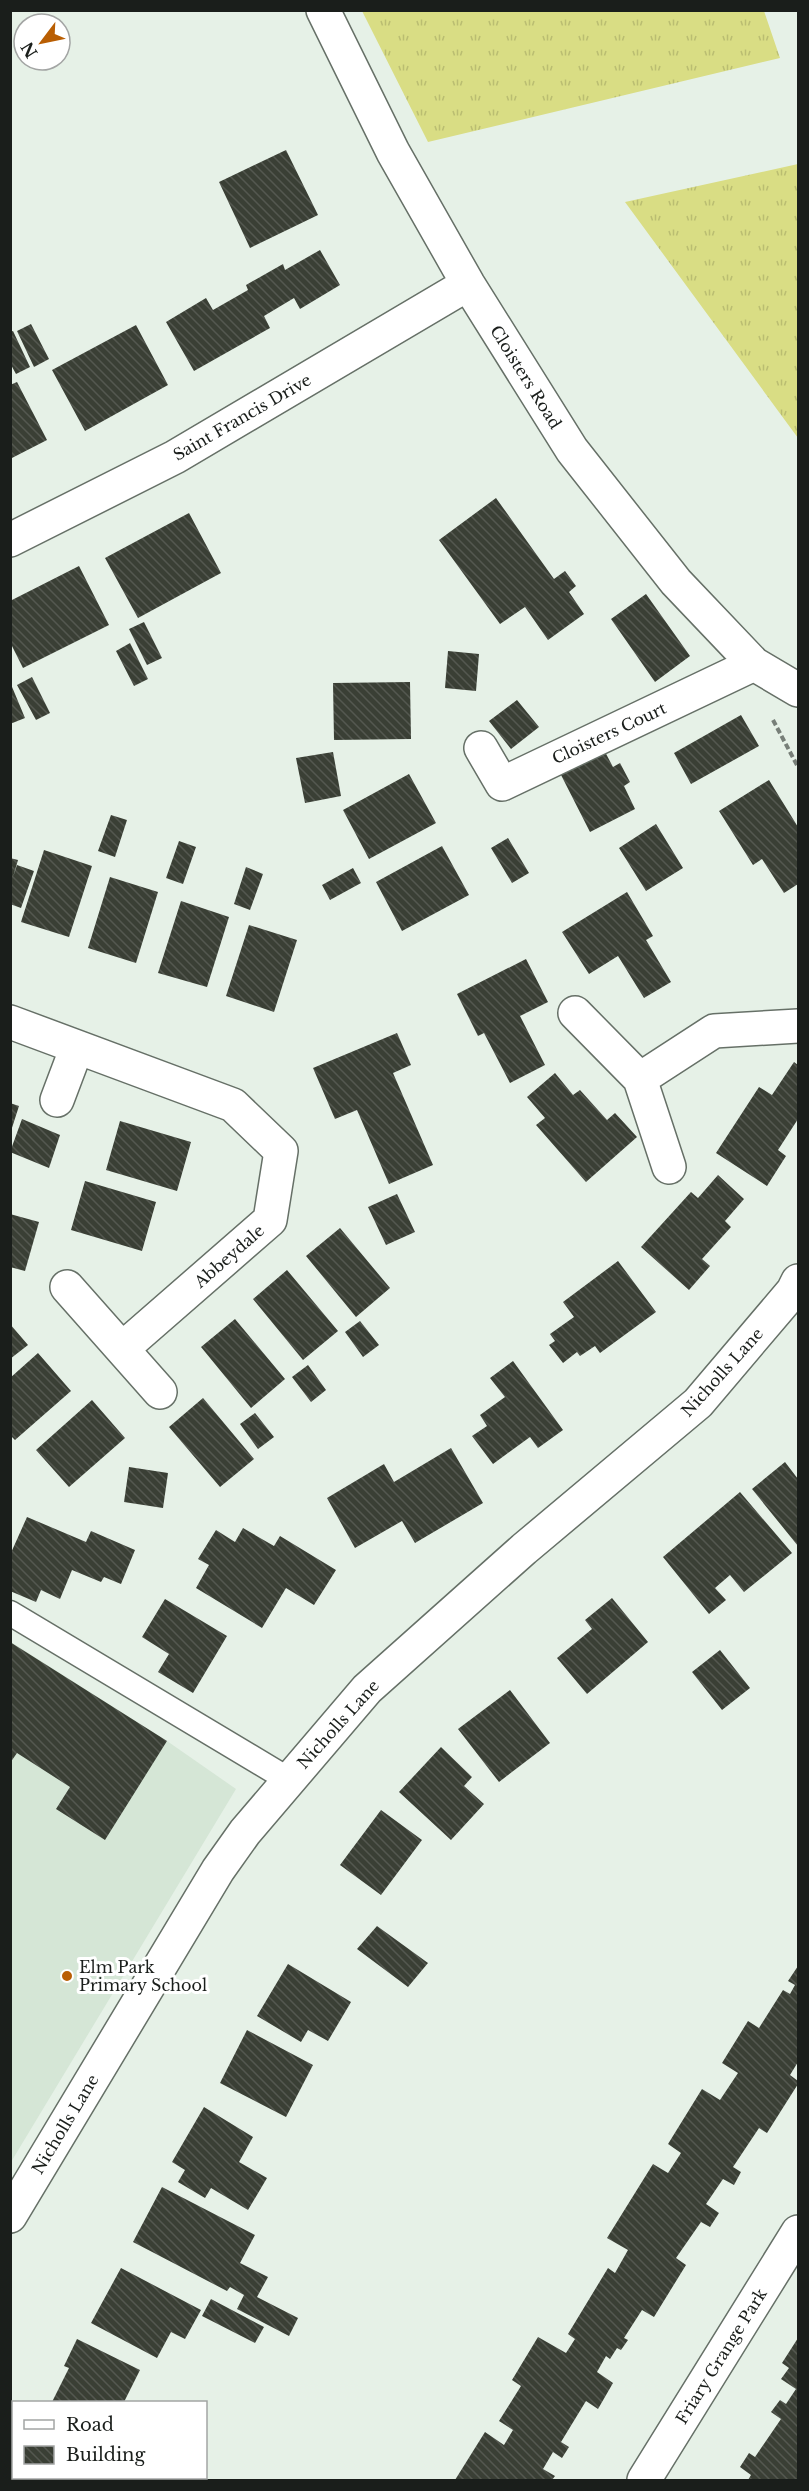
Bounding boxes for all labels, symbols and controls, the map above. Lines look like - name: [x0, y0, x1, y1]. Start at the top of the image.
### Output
- north arrow: [12, 12, 72, 72]
- text: N: [17, 38, 42, 62]
- street label: Cloisters Road: [486, 321, 566, 433]
- street label: Saint Francis Drive: [169, 369, 315, 465]
- street label: Cloisters Court: [549, 698, 669, 768]
- street label: Abbeydale: [189, 1220, 268, 1292]
- street label: Nicholls Lane: [677, 1323, 767, 1421]
- street label: Nicholls Lane: [293, 1675, 383, 1773]
- place label: Elm Park Primary School: [79, 1957, 207, 1995]
- marker: Elm Park Primary School: [60, 1969, 74, 1983]
- street label: Nicholls Lane: [27, 2071, 103, 2177]
- street label: Friary Grange Park: [671, 2284, 771, 2428]
- legend: [12, 2401, 207, 2479]
- text: Road: [66, 2414, 114, 2436]
- text: Building: [66, 2444, 145, 2466]

